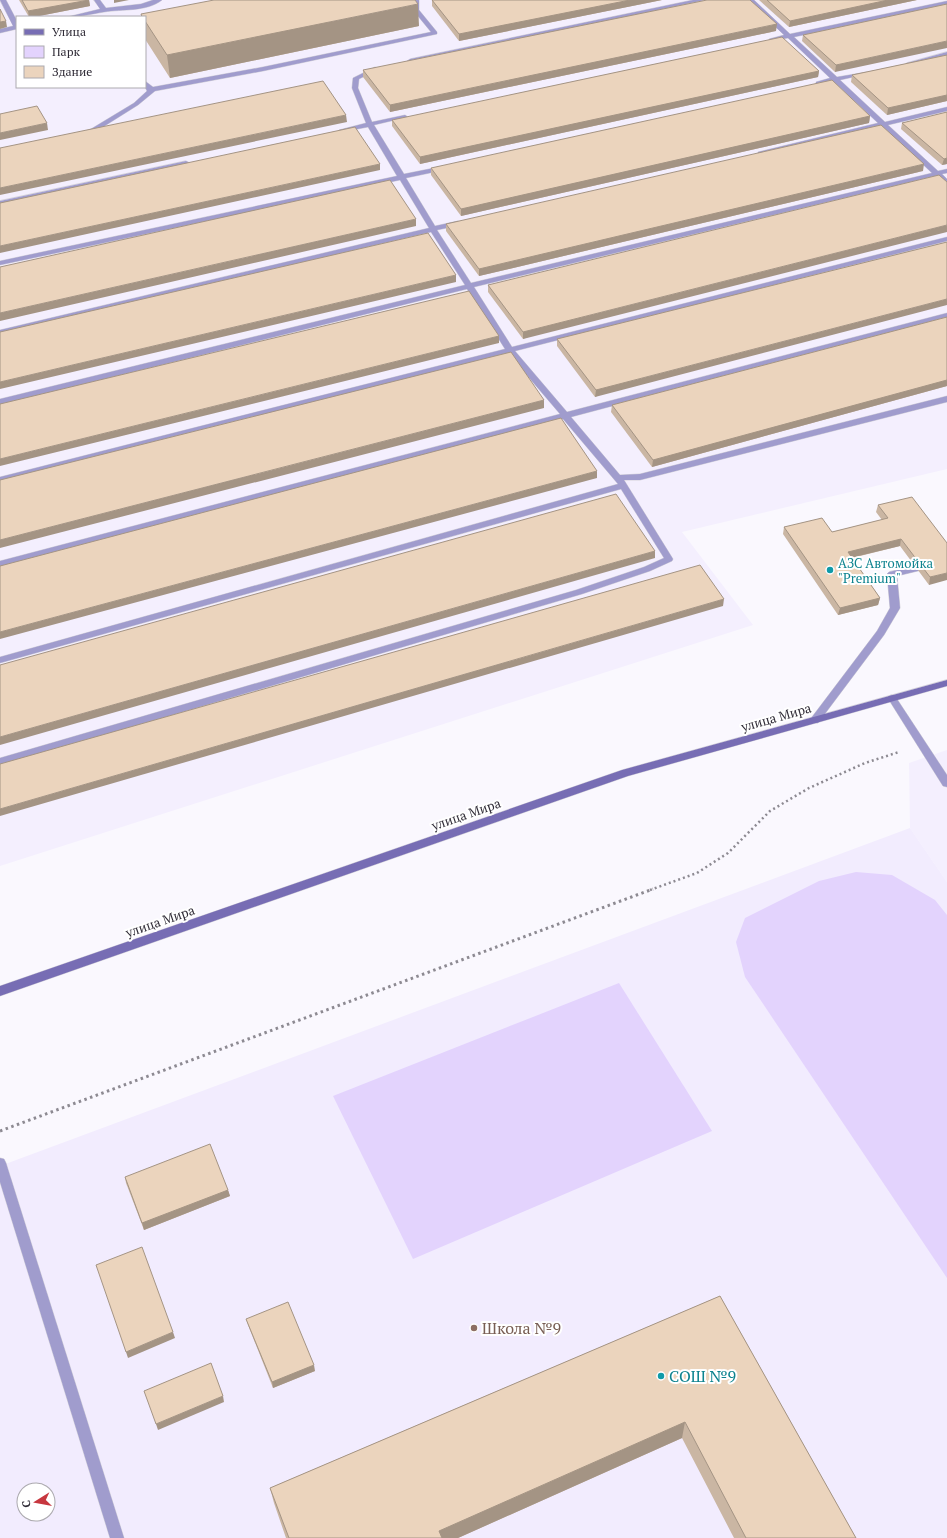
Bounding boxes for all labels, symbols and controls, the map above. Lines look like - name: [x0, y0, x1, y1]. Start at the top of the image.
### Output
- legend: [16, 16, 146, 88]
- text: Улица: [52, 24, 86, 39]
- text: Парк: [52, 44, 80, 59]
- text: Здание: [52, 64, 92, 79]
- place label: АЗС Автомойка "Premium": [838, 554, 933, 587]
- marker: АЗС Автомойка "Premium": [825, 565, 835, 575]
- street label: улица Мира: [738, 698, 814, 736]
- street label: улица Мира: [428, 794, 503, 835]
- street label: улица Мира: [122, 901, 197, 942]
- place label: Школа №9: [482, 1317, 561, 1339]
- marker: Школа №9: [469, 1323, 479, 1333]
- place label: СОШ №9: [669, 1365, 736, 1387]
- marker: СОШ №9: [656, 1371, 666, 1381]
- north arrow: [16, 1482, 56, 1522]
- text: С: [19, 1499, 34, 1509]

